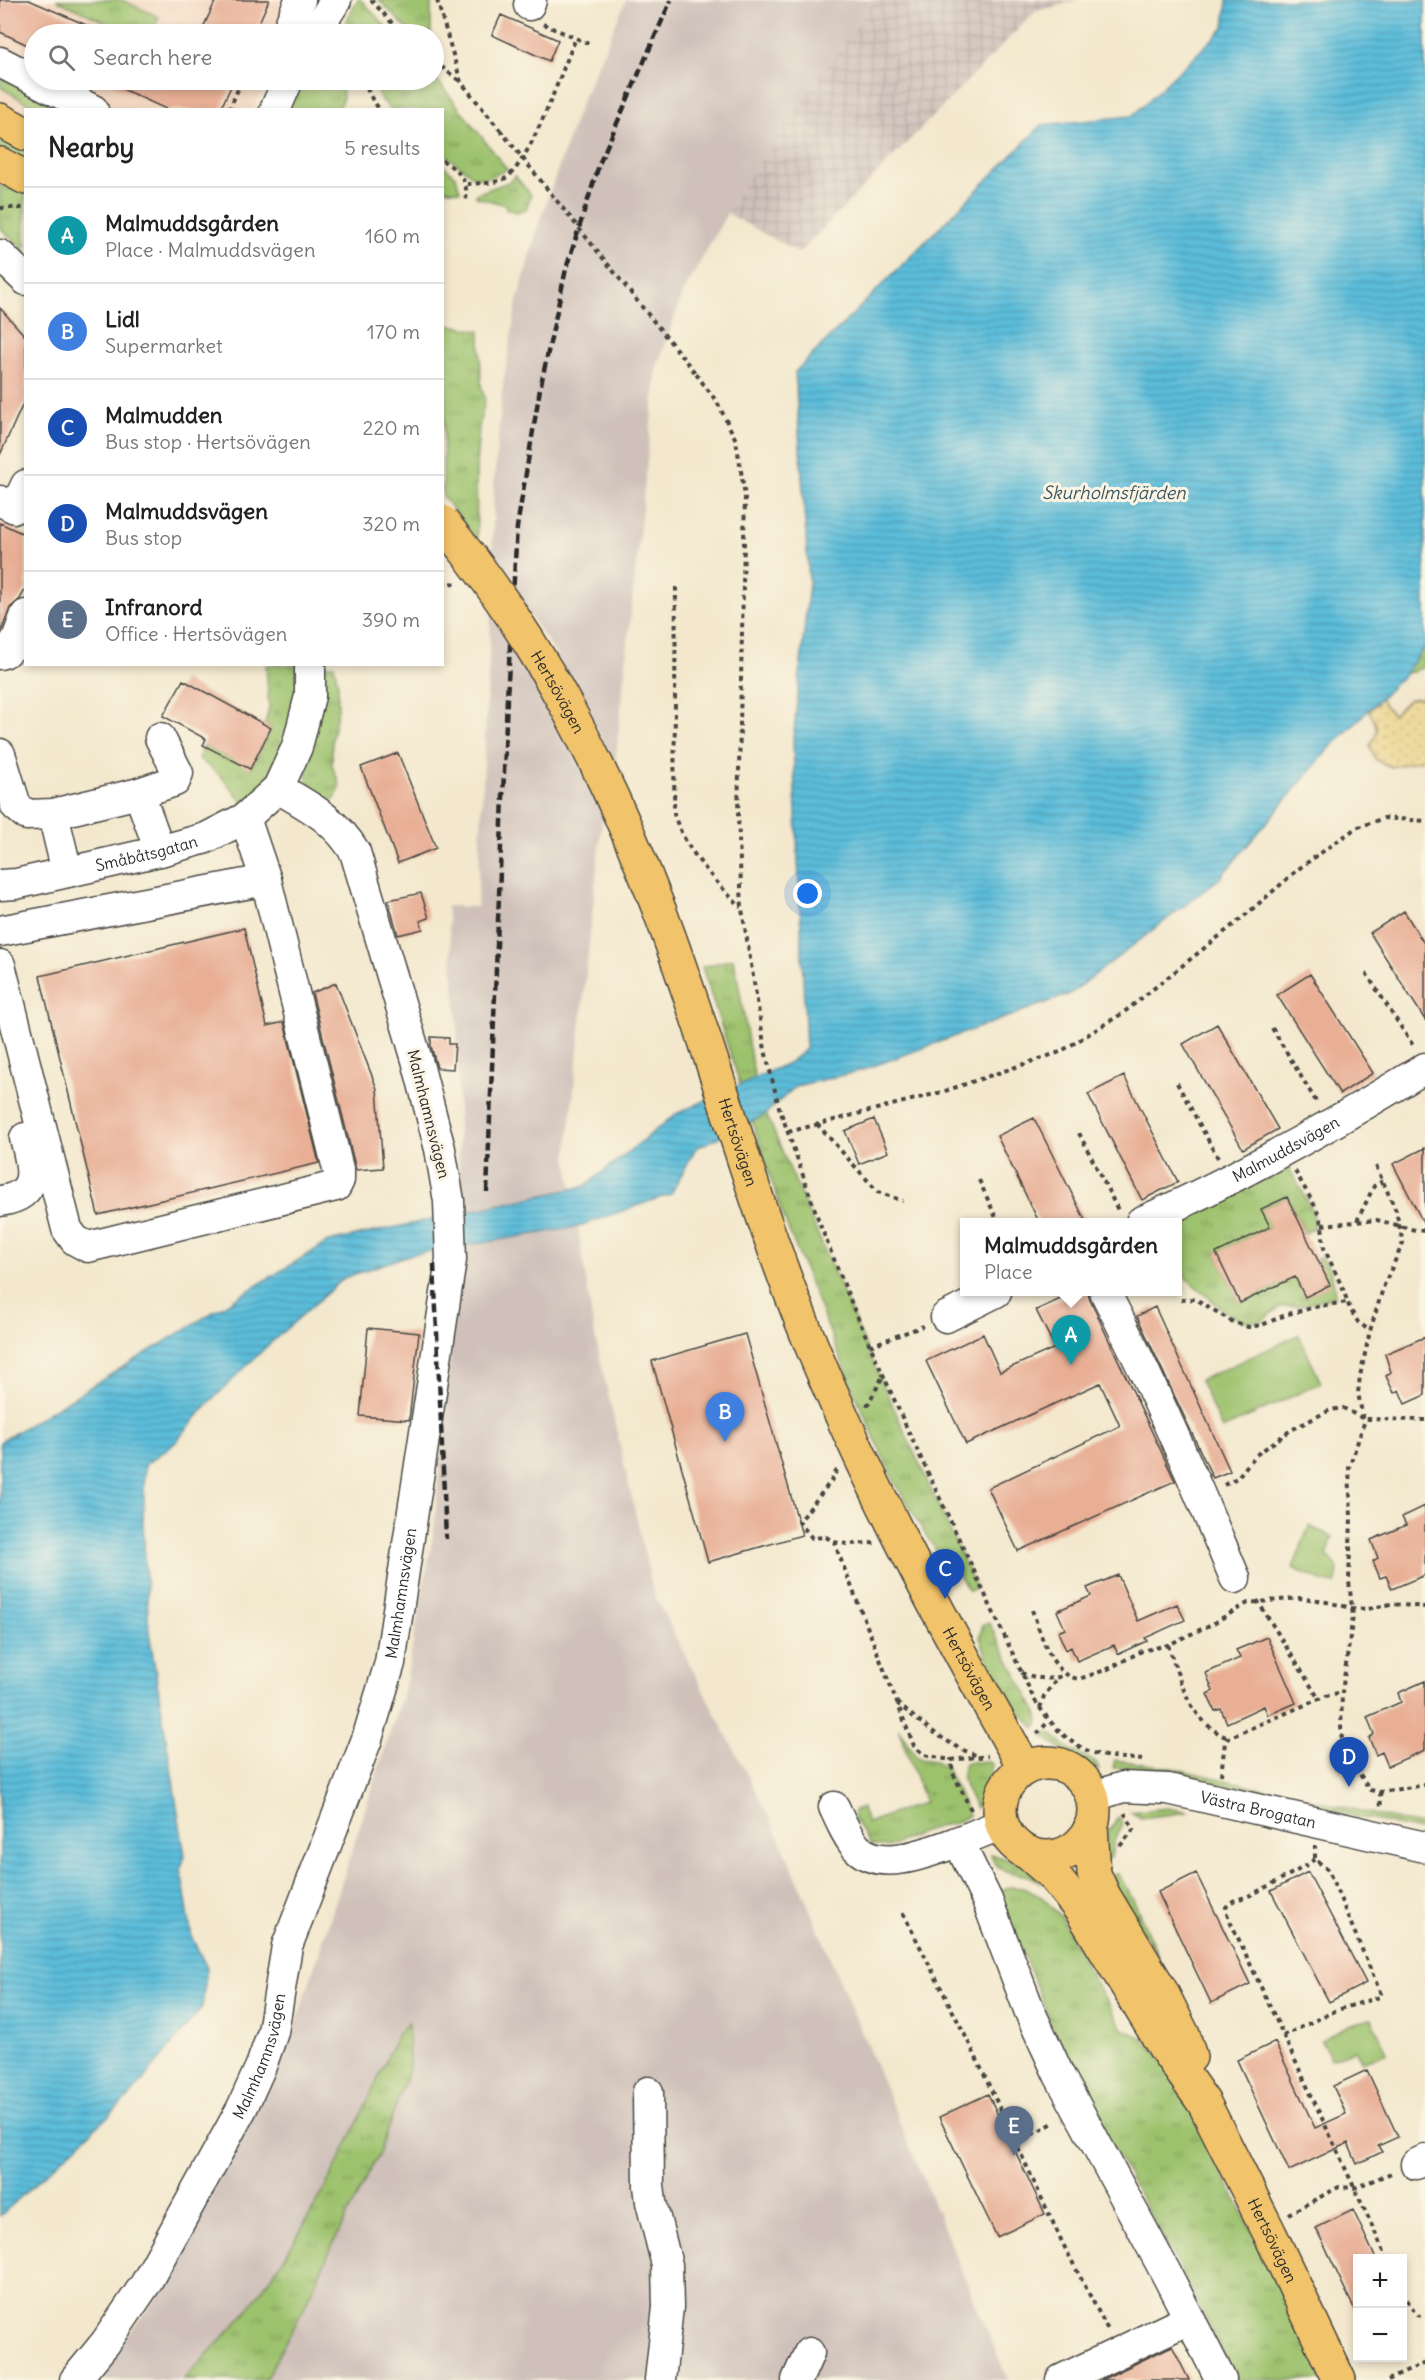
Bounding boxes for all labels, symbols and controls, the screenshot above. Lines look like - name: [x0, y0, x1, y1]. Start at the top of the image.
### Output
- search box: [24, 24, 444, 90]
- icon: search: [45, 41, 78, 74]
- text: Search here: [93, 43, 212, 71]
- text: Nearby: [48, 131, 134, 164]
- text: 5 results: [344, 135, 420, 160]
- text: Malmuddsgården: [105, 209, 279, 237]
- text: A: [61, 223, 74, 248]
- text: 160 m: [365, 223, 420, 248]
- text: Place · Malmuddsvägen: [105, 237, 315, 262]
- text: Lidl: [105, 305, 140, 333]
- text: B: [61, 319, 74, 344]
- text: 170 m: [367, 319, 420, 344]
- text: Supermarket: [105, 333, 223, 358]
- text: Malmudden: [105, 401, 222, 429]
- text: C: [61, 415, 74, 440]
- text: 220 m: [363, 415, 420, 440]
- text: Bus stop · Hertsövägen: [105, 429, 311, 454]
- water label: Skurholmsfjärden: [1042, 481, 1186, 504]
- text: Malmuddsvägen: [105, 497, 268, 525]
- text: D: [60, 511, 75, 536]
- text: 320 m: [362, 511, 420, 536]
- text: Bus stop: [105, 525, 182, 550]
- text: Infranord: [105, 593, 202, 621]
- text: E: [62, 607, 73, 632]
- text: 390 m: [362, 607, 420, 632]
- text: Office · Hertsövägen: [105, 621, 287, 646]
- street label: Hertsövägen: [527, 647, 589, 737]
- street label: Småbåtsgatan: [93, 831, 200, 876]
- your location: [793, 879, 822, 908]
- street label: Malmhamnsvägen: [403, 1047, 455, 1181]
- street label: Hertsövägen: [714, 1095, 762, 1189]
- street label: Malmuddsvägen: [1229, 1112, 1342, 1186]
- popup: [960, 1218, 1182, 1296]
- text: Malmuddsgården: [984, 1231, 1158, 1259]
- text: Place: [984, 1259, 1032, 1284]
- pin: A: [1052, 1316, 1090, 1365]
- pin: B: [706, 1392, 744, 1442]
- street label: Malmhamnsvägen: [381, 1526, 420, 1660]
- pin: C: [926, 1550, 964, 1599]
- street label: Hertsövägen: [938, 1624, 1000, 1714]
- pin: D: [1330, 1738, 1368, 1787]
- street label: Västra Brogatan: [1198, 1787, 1318, 1832]
- street label: Malmhamnsvägen: [228, 1992, 289, 2122]
- pin: E: [994, 2106, 1034, 2156]
- street label: Hertsövägen: [1243, 2195, 1302, 2286]
- map controls: [1353, 2254, 1407, 2362]
- button: +: [1353, 2254, 1407, 2308]
- button: −: [1353, 2308, 1407, 2362]

